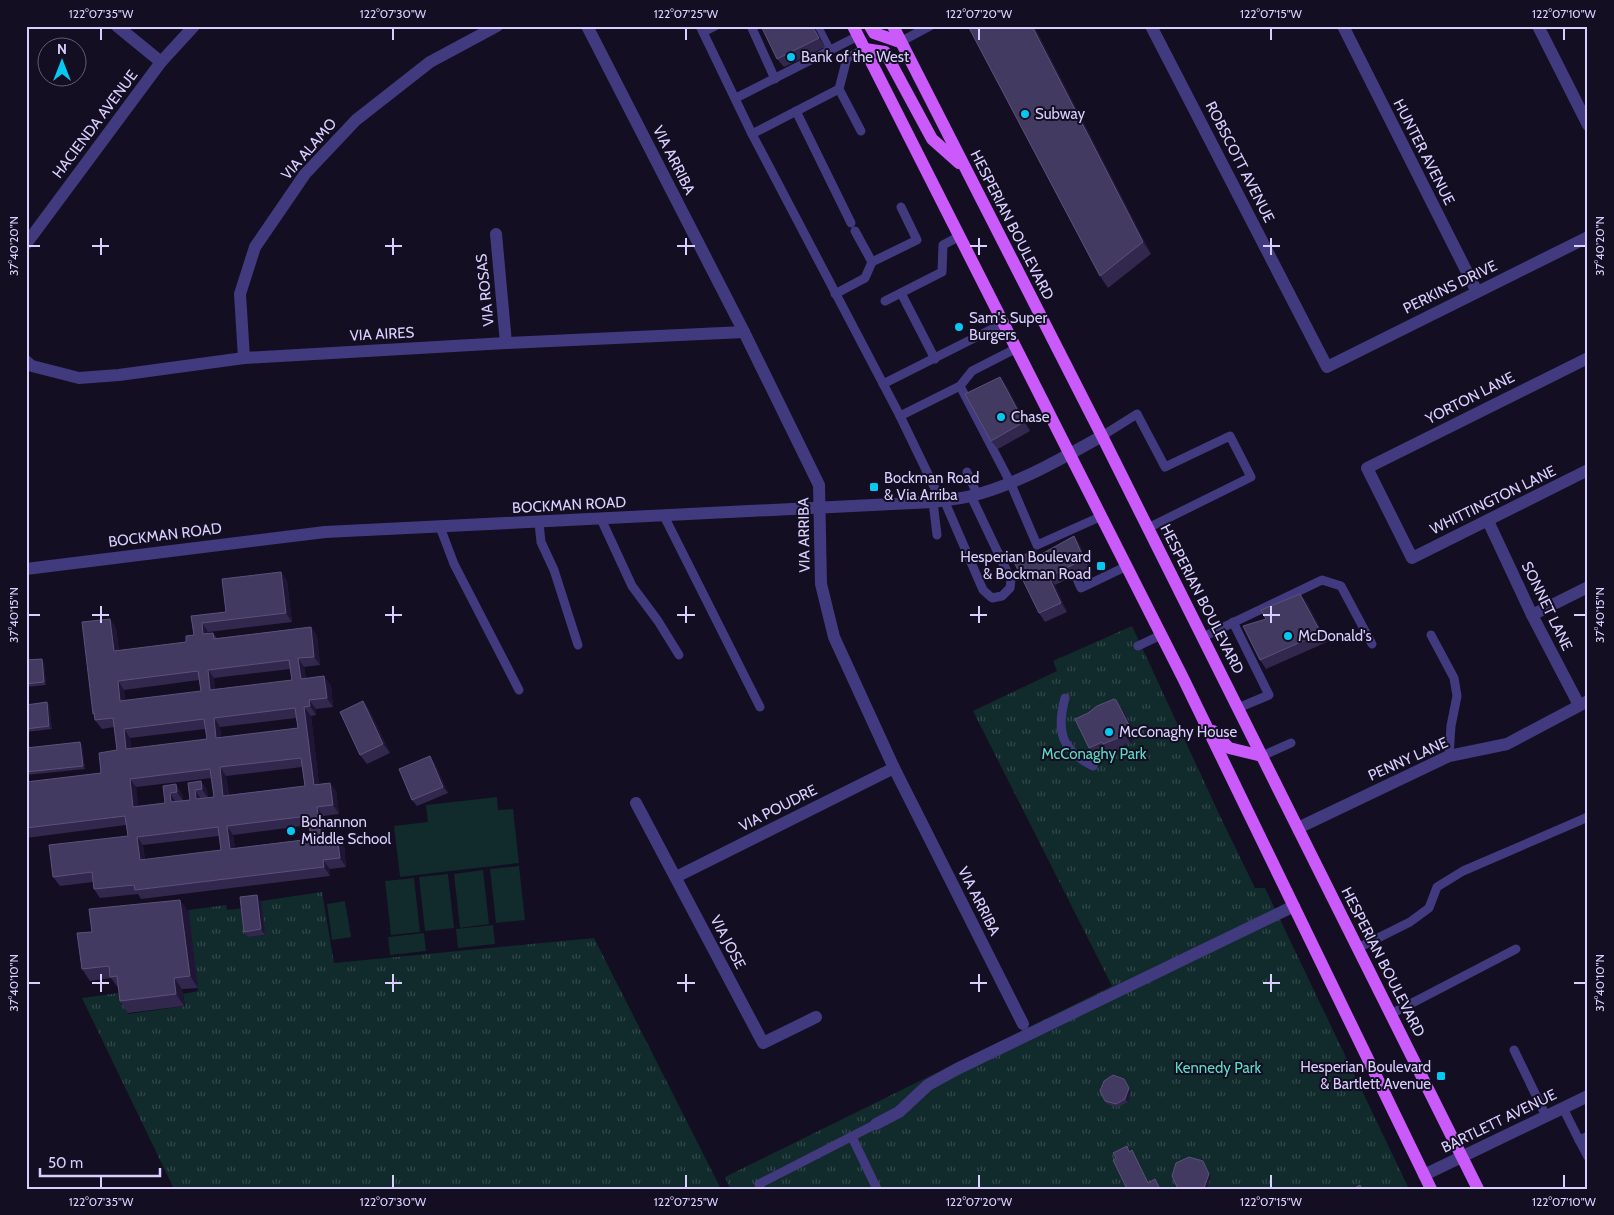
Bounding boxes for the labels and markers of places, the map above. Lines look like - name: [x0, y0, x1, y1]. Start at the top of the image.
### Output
- place label: Bank of the West: [801, 48, 909, 66]
- marker: Bank of the West: [785, 51, 797, 63]
- place label: Subway: [1035, 105, 1085, 123]
- marker: Subway: [1019, 108, 1031, 120]
- place label: Sam's Super Burgers: [969, 309, 1047, 344]
- marker: Sam's Super Burgers: [953, 321, 965, 333]
- place label: Chase: [1011, 408, 1050, 426]
- marker: Chase: [995, 411, 1007, 423]
- place label: Bockman Road & Via Arriba: [884, 469, 979, 504]
- marker: Bockman Road & Via Arriba: [868, 481, 880, 493]
- place label: Hesperian Boulevard & Bockman Road: [960, 548, 1091, 583]
- marker: Hesperian Boulevard & Bockman Road: [1095, 560, 1107, 572]
- place label: McDonald's: [1298, 627, 1372, 645]
- marker: McDonald's: [1282, 630, 1294, 642]
- place label: McConaghy House: [1119, 723, 1238, 741]
- marker: McConaghy House: [1103, 726, 1115, 738]
- place label: Bohannon Middle School: [301, 813, 392, 848]
- marker: Bohannon Middle School: [285, 825, 297, 837]
- place label: Hesperian Boulevard & Bartlett Avenue: [1300, 1058, 1431, 1093]
- marker: Hesperian Boulevard & Bartlett Avenue: [1435, 1070, 1447, 1082]

